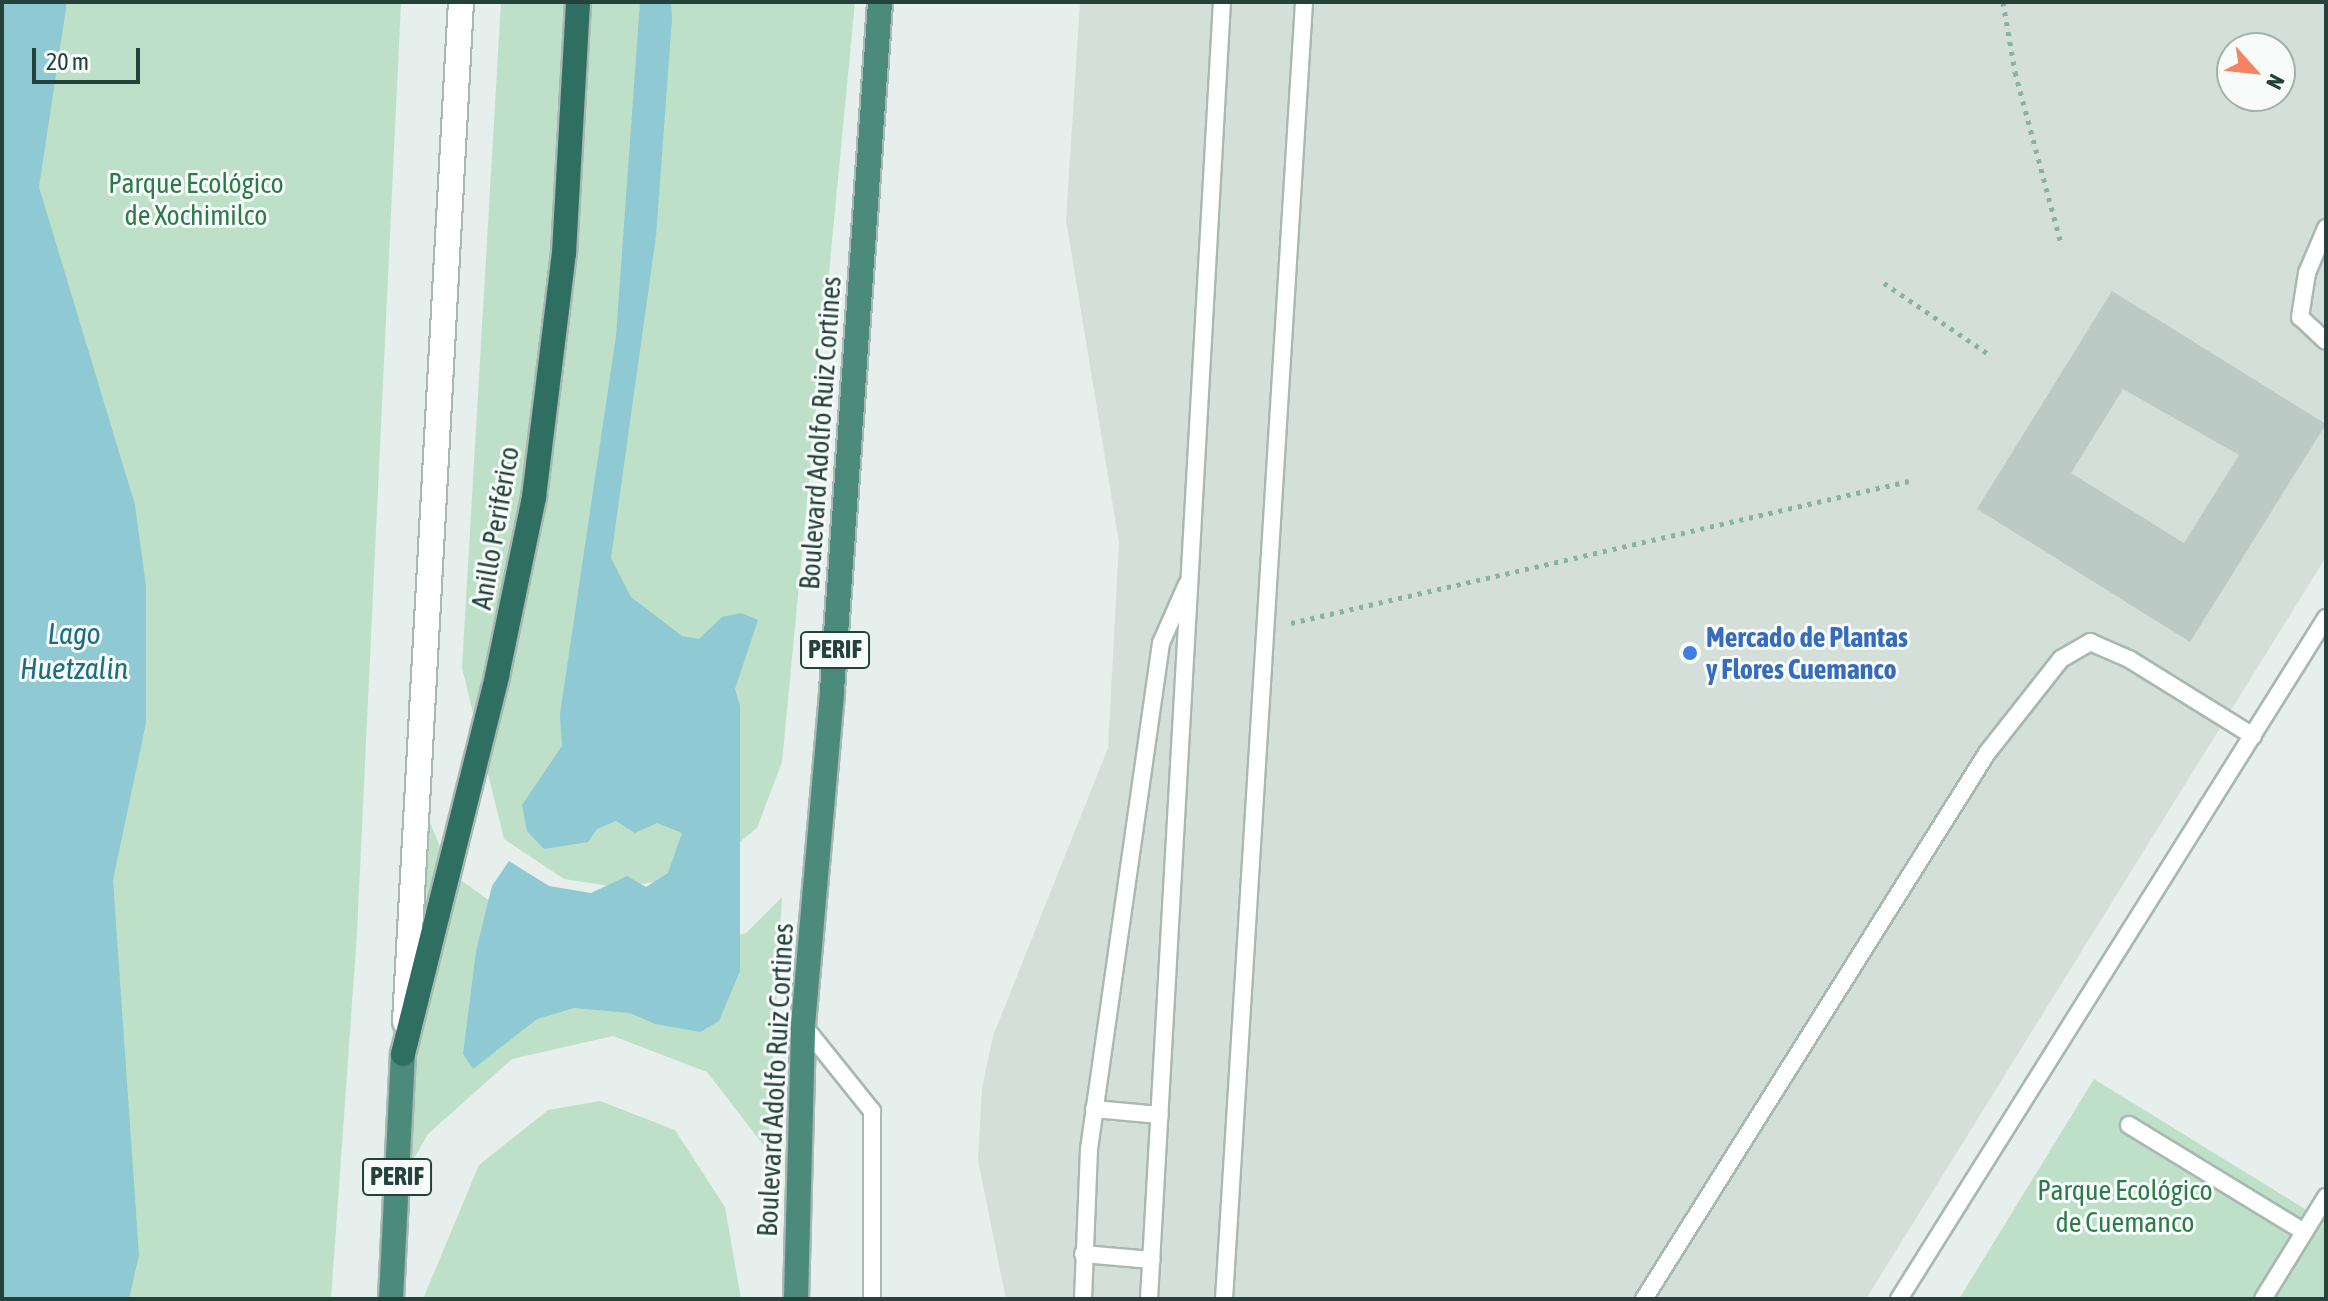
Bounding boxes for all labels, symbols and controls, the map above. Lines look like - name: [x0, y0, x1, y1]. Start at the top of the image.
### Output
- scale bar: [36, 32, 144, 82]
- north arrow: [2216, 32, 2296, 112]
- text: 20 m: [46, 48, 89, 75]
- text: N: [2261, 70, 2290, 94]
- park label: Parque Ecológico de Xochimilco: [108, 166, 284, 232]
- street label: Boulevard Adolfo Ruiz Cortines: [792, 275, 848, 591]
- street label: Anillo Periférico: [464, 444, 526, 612]
- water label: Lago Huetzalin: [20, 615, 128, 686]
- place label: Mercado de Plantas y Flores Cuemanco: [1706, 620, 1908, 686]
- road number: PERIF: [799, 628, 871, 672]
- marker: Mercado de Plantas y Flores Cuemanco: [1681, 644, 1699, 662]
- street label: Boulevard Adolfo Ruiz Cortines: [750, 922, 800, 1238]
- road number: PERIF: [361, 1155, 433, 1199]
- park label: Parque Ecológico de Cuemanco: [2037, 1173, 2213, 1239]

